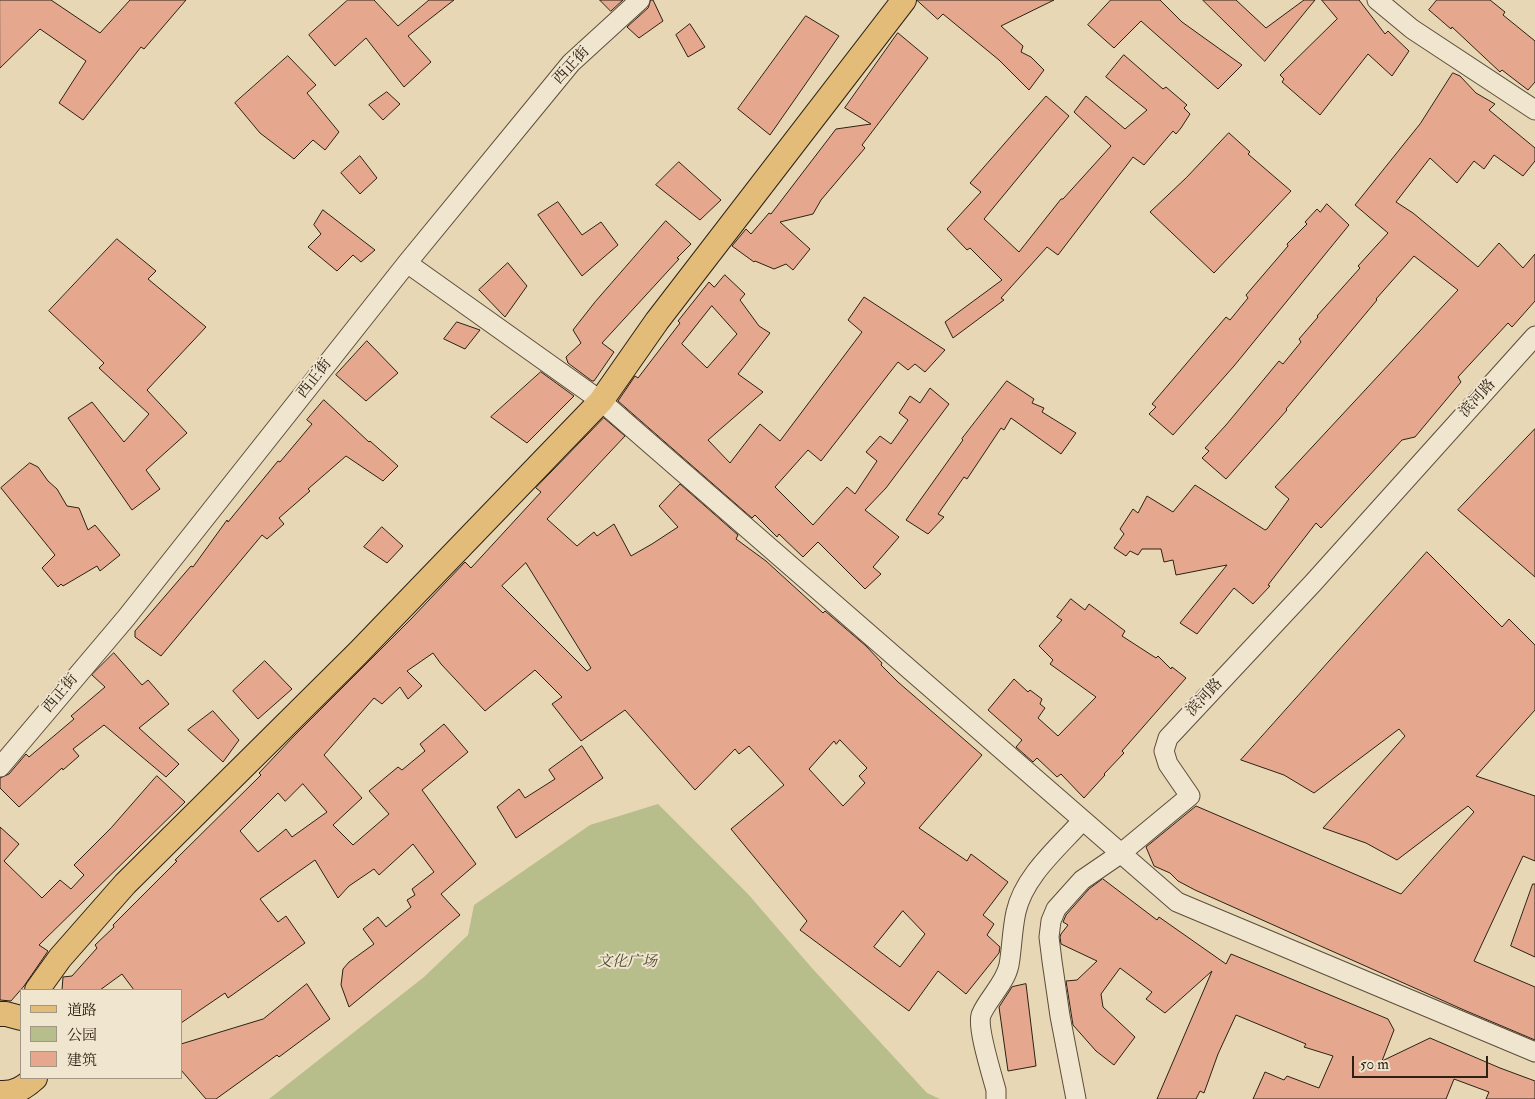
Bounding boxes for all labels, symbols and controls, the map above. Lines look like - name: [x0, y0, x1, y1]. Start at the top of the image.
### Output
- street label: 西正街: [550, 43, 594, 89]
- street label: 西正街: [294, 356, 336, 402]
- street label: 滨河路: [1456, 376, 1500, 422]
- street label: 西正街: [40, 671, 82, 717]
- street label: 滨河路: [1183, 675, 1227, 721]
- park label: 文化广场: [597, 954, 657, 972]
- legend: [20, 989, 182, 1079]
- text: 道路: [67, 1001, 97, 1020]
- text: 公园: [67, 1026, 97, 1045]
- scale bar: [1355, 1046, 1491, 1078]
- text: 建筑: [67, 1051, 97, 1070]
- text: 50 m: [1360, 1055, 1389, 1074]

